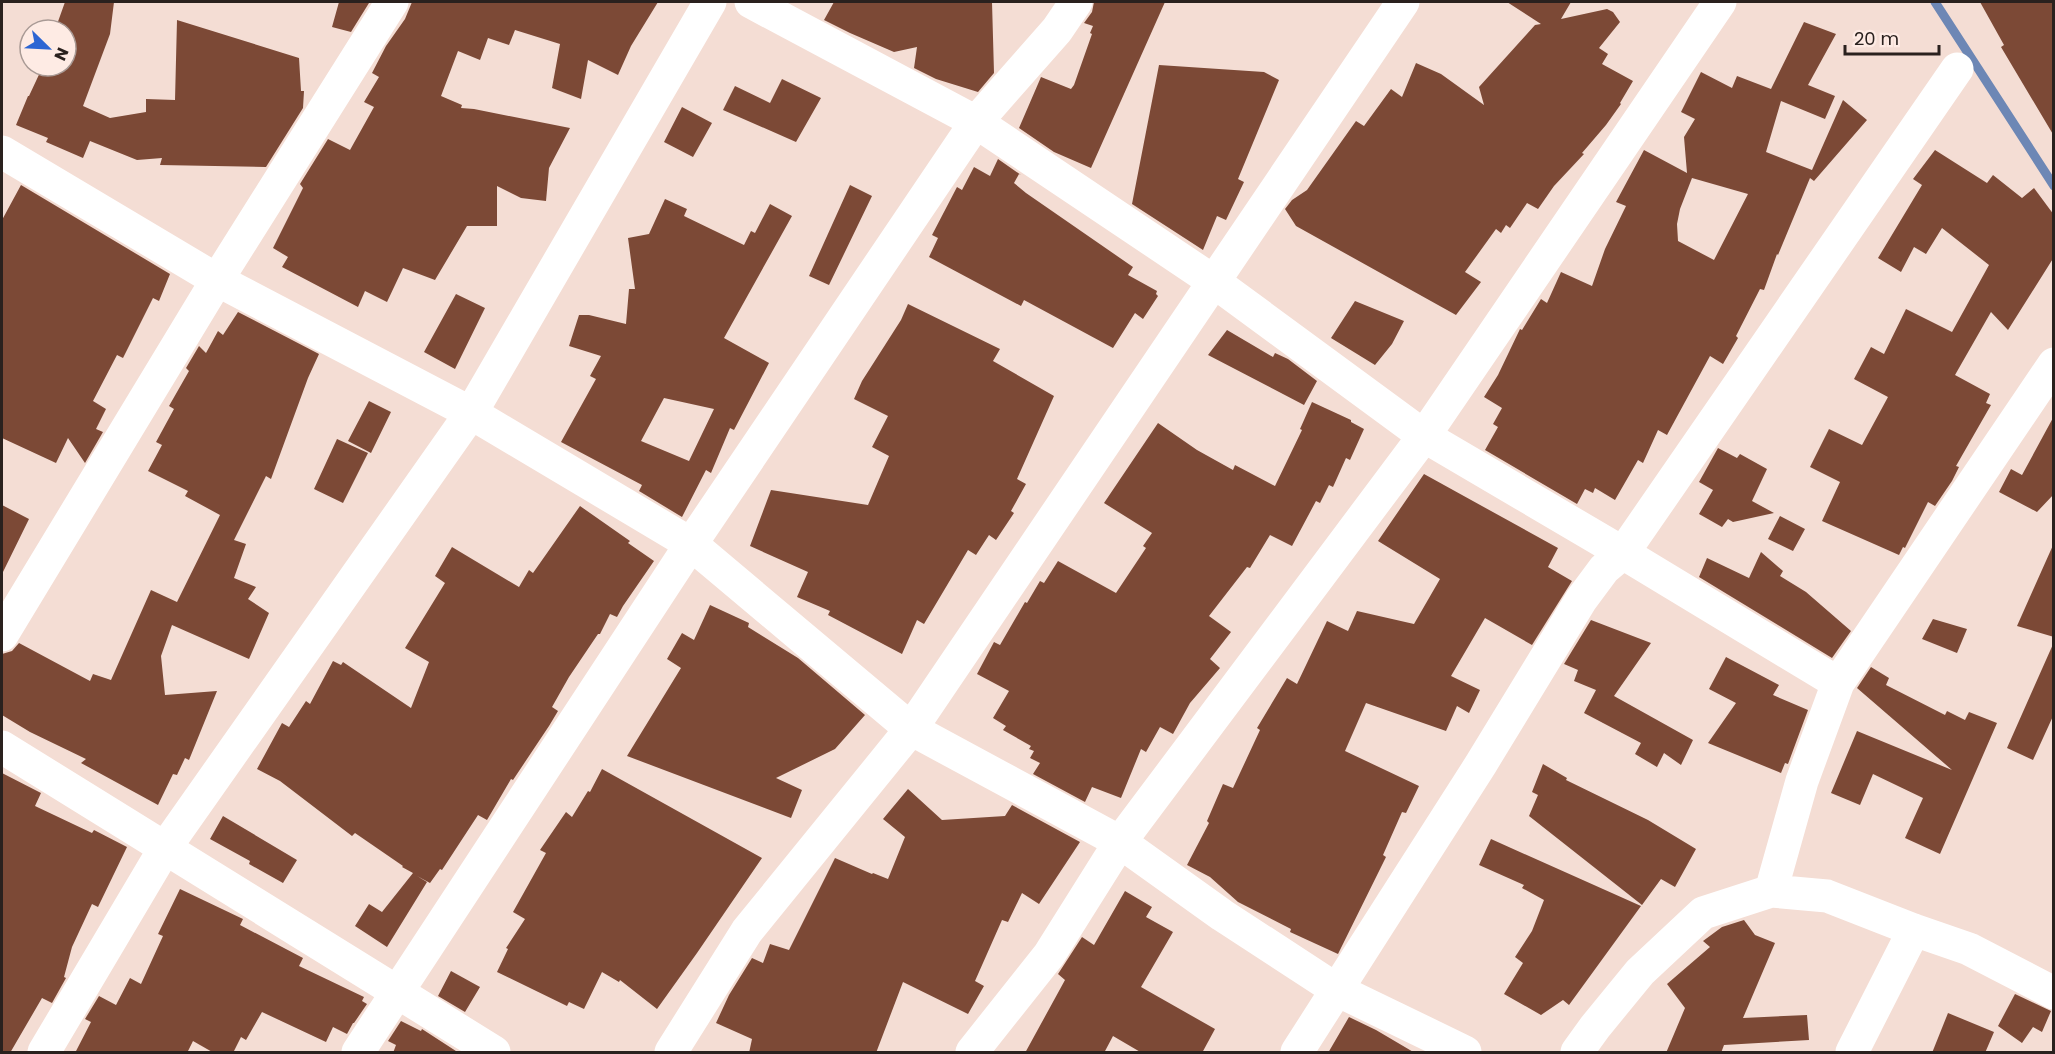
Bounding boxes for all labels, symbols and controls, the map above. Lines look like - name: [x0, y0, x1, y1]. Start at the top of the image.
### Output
- north arrow: [18, 18, 78, 78]
- scale bar: [1845, 18, 1940, 56]
- text: 20 m: [1854, 26, 1899, 51]
- text: N: [48, 44, 74, 64]

